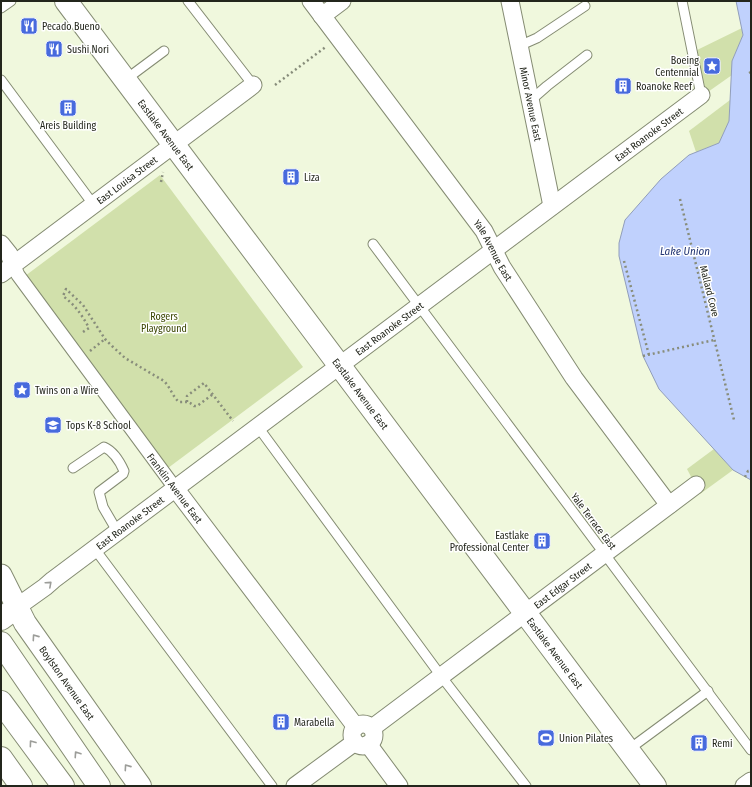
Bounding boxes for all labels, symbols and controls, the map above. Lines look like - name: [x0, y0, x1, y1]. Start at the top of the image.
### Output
- restaurant icon: Pecado Bueno: [19, 16, 39, 36]
- place label: Pecado Bueno: [42, 21, 100, 33]
- restaurant icon: Sushi Nori: [44, 39, 64, 59]
- place label: Sushi Nori: [67, 44, 109, 56]
- place label: Boeing Centennial: [655, 55, 699, 79]
- place icon: Boeing Centennial: [702, 56, 722, 76]
- street label: Minor Avenue East: [517, 66, 544, 143]
- building icon: Roanoke Reef: [613, 76, 633, 96]
- place label: Roanoke Reef: [636, 81, 693, 93]
- street label: Eastlake Avenue East: [135, 97, 196, 174]
- building icon: Areis Building: [58, 98, 78, 118]
- street label: East Roanoke Street: [613, 105, 686, 164]
- place label: Areis Building: [40, 120, 96, 132]
- street label: East Louisa Street: [95, 154, 160, 207]
- building icon: Liza: [281, 167, 301, 187]
- place label: Liza: [304, 172, 320, 184]
- street label: Yale Avenue East: [471, 218, 515, 284]
- water label: Lake Union: [660, 245, 710, 258]
- street label: Mallard Cove: [697, 264, 721, 318]
- street label: East Roanoke Street: [353, 299, 427, 358]
- park label: Rogers Playground: [141, 311, 187, 335]
- street label: Eastlake Avenue East: [329, 356, 391, 433]
- place icon: Twins on a Wire: [12, 380, 32, 400]
- place label: Twins on a Wire: [35, 385, 99, 397]
- school or university icon: Tops K-8 School: [43, 415, 63, 435]
- place label: Tops K-8 School: [66, 420, 131, 432]
- street label: Franklin Avenue East: [144, 451, 205, 526]
- street label: Yale Terrace East: [568, 491, 619, 553]
- street label: East Roanoke Street: [94, 494, 167, 553]
- place label: Eastlake Professional Center: [450, 530, 530, 554]
- building icon: Eastlake Professional Center: [532, 531, 552, 551]
- street label: East Edgar Street: [532, 560, 595, 612]
- one-way arrow: [44, 582, 51, 589]
- street label: Eastlake Avenue East: [524, 616, 585, 692]
- one-way arrow: [32, 634, 40, 641]
- street label: Boylston Avenue East: [36, 644, 97, 723]
- building icon: Marabella: [271, 712, 291, 732]
- place label: Marabella: [294, 717, 335, 729]
- sports icon: Union Pilates: [536, 728, 556, 748]
- place label: Union Pilates: [559, 733, 613, 745]
- building icon: Remi: [689, 733, 709, 753]
- place label: Remi: [712, 738, 732, 750]
- one-way arrow: [29, 741, 36, 748]
- one-way arrow: [74, 751, 82, 758]
- one-way arrow: [125, 765, 132, 772]

